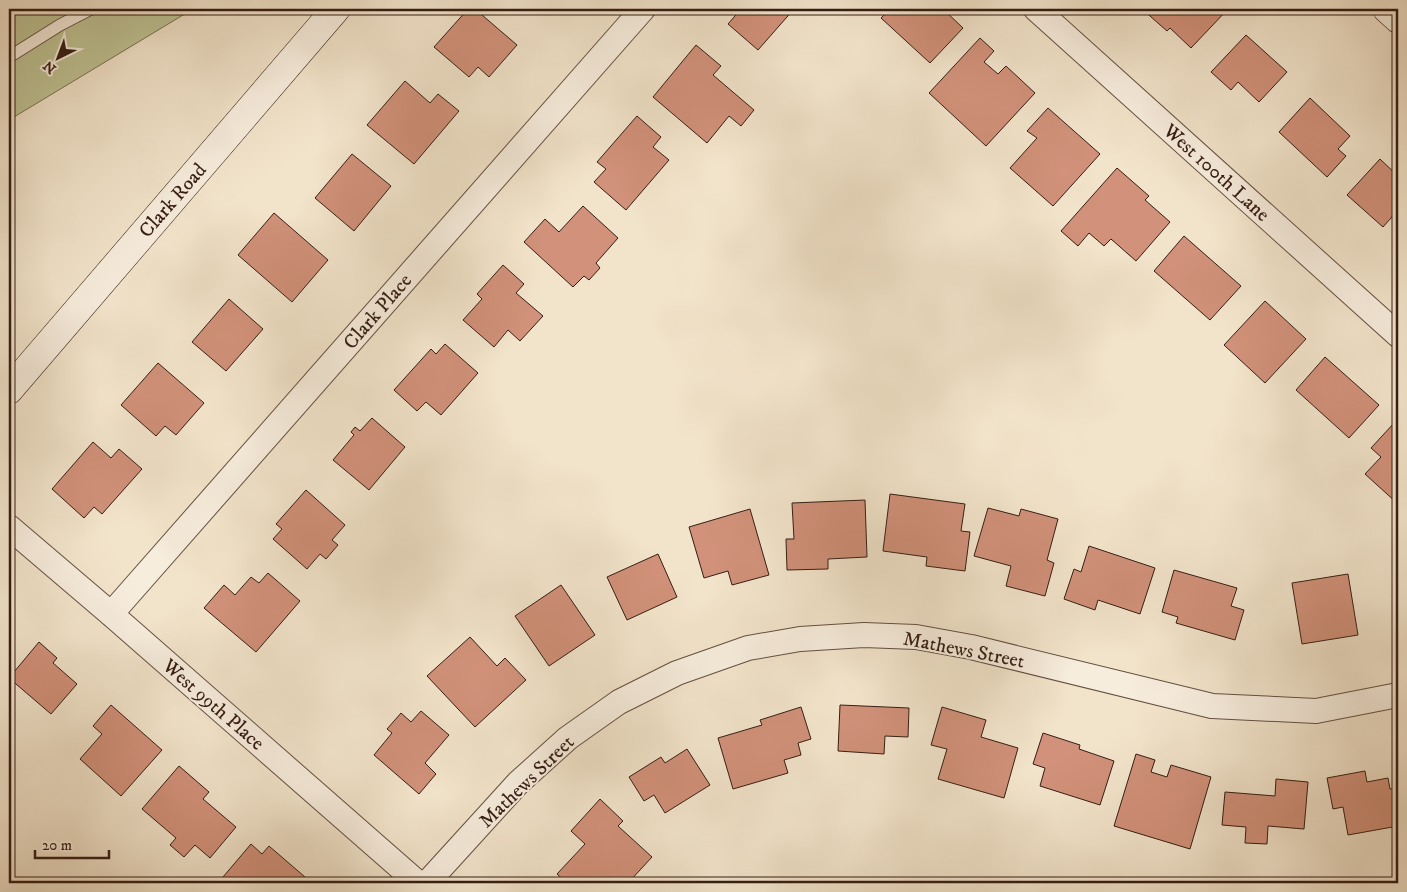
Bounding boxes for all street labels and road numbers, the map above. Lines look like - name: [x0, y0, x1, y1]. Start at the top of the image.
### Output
- street label: West 100th Lane: [1157, 118, 1274, 227]
- street label: Clark Road: [134, 159, 212, 243]
- street label: Clark Place: [338, 269, 418, 355]
- street label: Mathews Street: [901, 626, 1026, 674]
- street label: West 99th Place: [156, 653, 269, 756]
- street label: Mathews Street: [474, 730, 580, 834]

